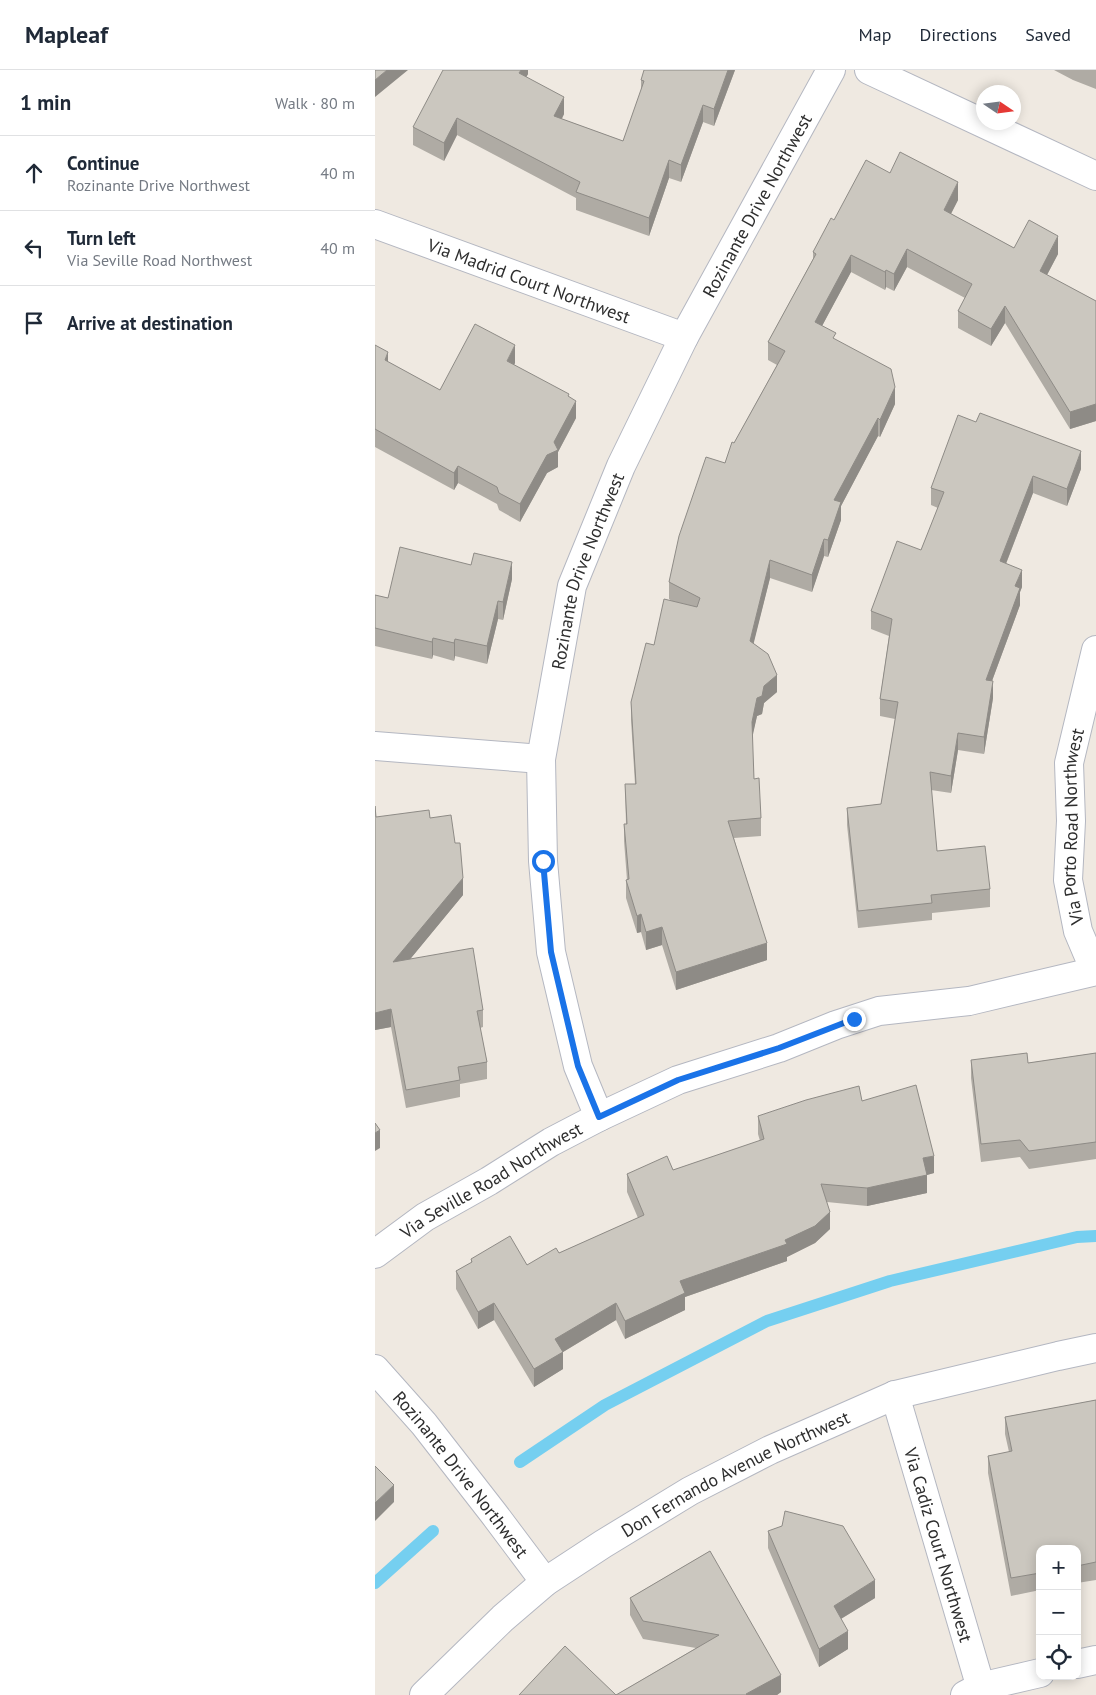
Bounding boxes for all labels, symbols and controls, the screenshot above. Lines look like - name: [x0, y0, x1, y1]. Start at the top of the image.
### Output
- text: Mapleaf: [25, 19, 108, 50]
- text: Map: [859, 23, 891, 46]
- text: Directions: [919, 23, 997, 46]
- text: Saved: [1025, 23, 1071, 46]
- north arrow: [976, 85, 1021, 130]
- text: 1 min: [20, 89, 71, 116]
- text: Walk · 80 m: [275, 93, 355, 113]
- street label: Rozinante Drive Northwest: [697, 109, 816, 301]
- text: Continue: [67, 151, 139, 175]
- icon: ahead: [20, 159, 48, 187]
- text: 40 m: [320, 163, 355, 183]
- text: Rozinante Drive Northwest: [67, 175, 250, 195]
- text: Turn left: [67, 226, 136, 250]
- street label: Via Madrid Court Northwest: [424, 232, 633, 328]
- icon: left: [20, 234, 48, 262]
- text: 40 m: [320, 238, 355, 258]
- text: Via Seville Road Northwest: [67, 250, 252, 270]
- icon: arrive: [20, 309, 48, 337]
- text: Arrive at destination: [67, 311, 233, 335]
- street label: Rozinante Drive Northwest: [546, 469, 629, 671]
- street label: Via Porto Road Northwest: [1056, 726, 1088, 928]
- route start: [532, 850, 555, 873]
- route end: [843, 1008, 866, 1031]
- street label: Via Seville Road Northwest: [395, 1116, 586, 1244]
- street label: Rozinante Drive Northwest: [388, 1386, 534, 1562]
- street label: Don Fernando Avenue Northwest: [617, 1405, 853, 1542]
- street label: Via Cadiz Court Northwest: [899, 1444, 978, 1645]
- map controls: [1036, 1545, 1081, 1680]
- button: +: [1036, 1545, 1081, 1590]
- button: −: [1036, 1590, 1081, 1635]
- button: locate: [1036, 1635, 1081, 1680]

